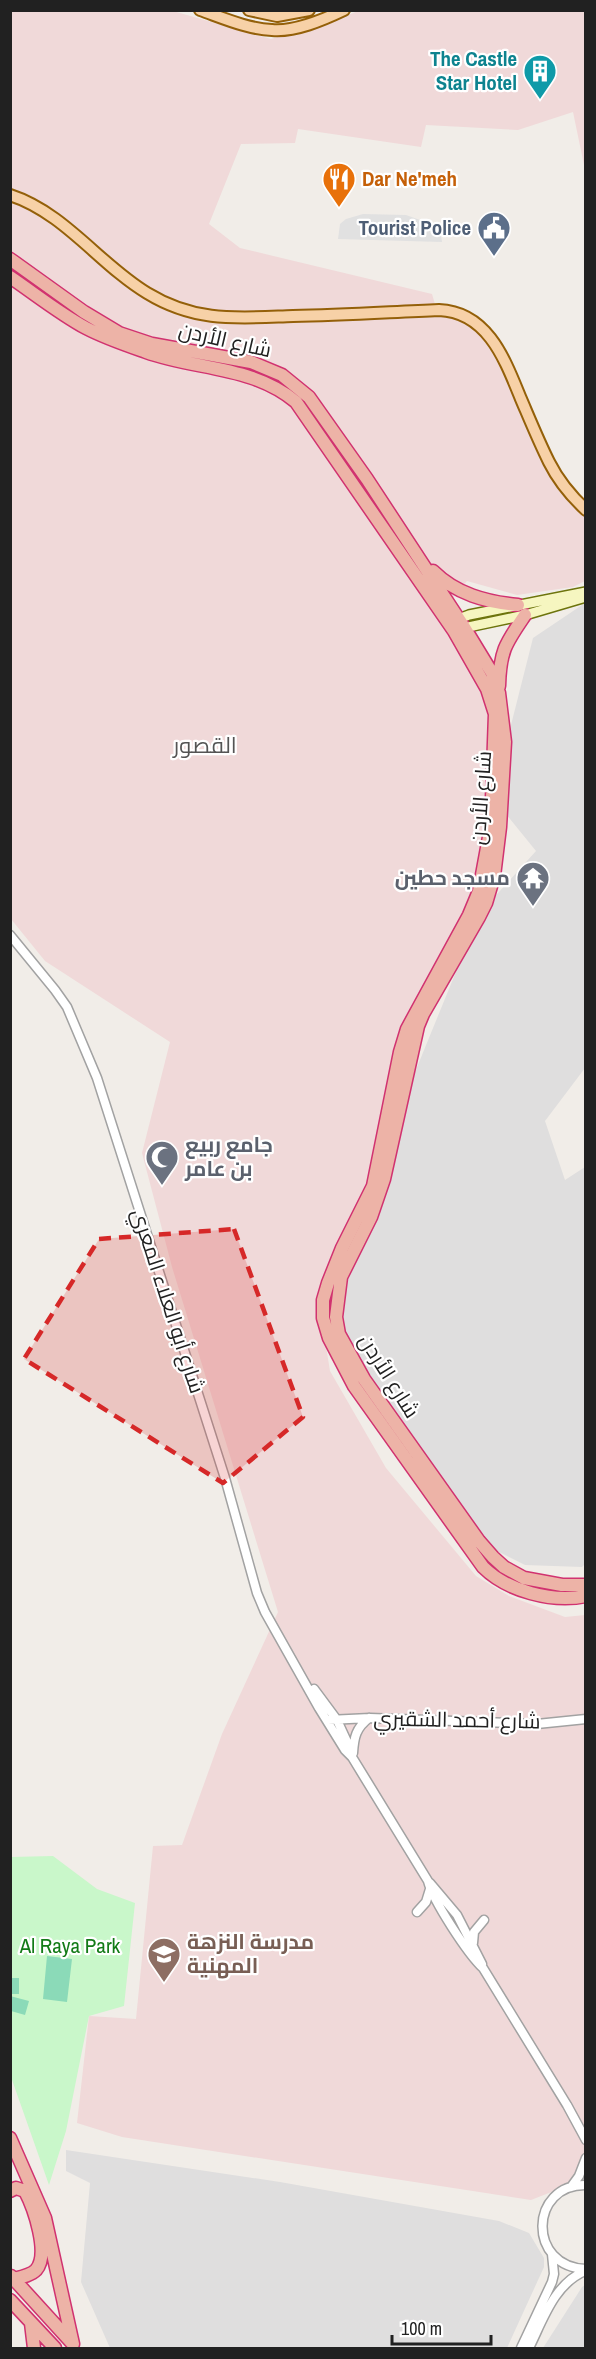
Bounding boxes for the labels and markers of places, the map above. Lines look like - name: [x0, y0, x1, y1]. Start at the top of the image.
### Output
- place label: The Castle Star Hotel: [430, 44, 517, 97]
- building icon: The Castle Star Hotel: [522, 53, 558, 100]
- restaurant icon: Dar Ne'meh: [321, 161, 357, 208]
- place label: Dar Ne'meh: [362, 164, 457, 193]
- public building icon: Tourist Police: [476, 210, 512, 257]
- place label: Tourist Police: [358, 213, 471, 242]
- temple icon: مسجد حطين: [515, 860, 551, 907]
- place label: مسجد حطين: [395, 863, 510, 892]
- place label: جامع ربيع بن عامر: [184, 1130, 273, 1183]
- mosque icon: جامع ربيع بن عامر: [144, 1139, 180, 1186]
- place label: مدرسة النزهة المهنية: [187, 1927, 314, 1980]
- school or university icon: مدرسة النزهة المهنية: [146, 1936, 182, 1983]

